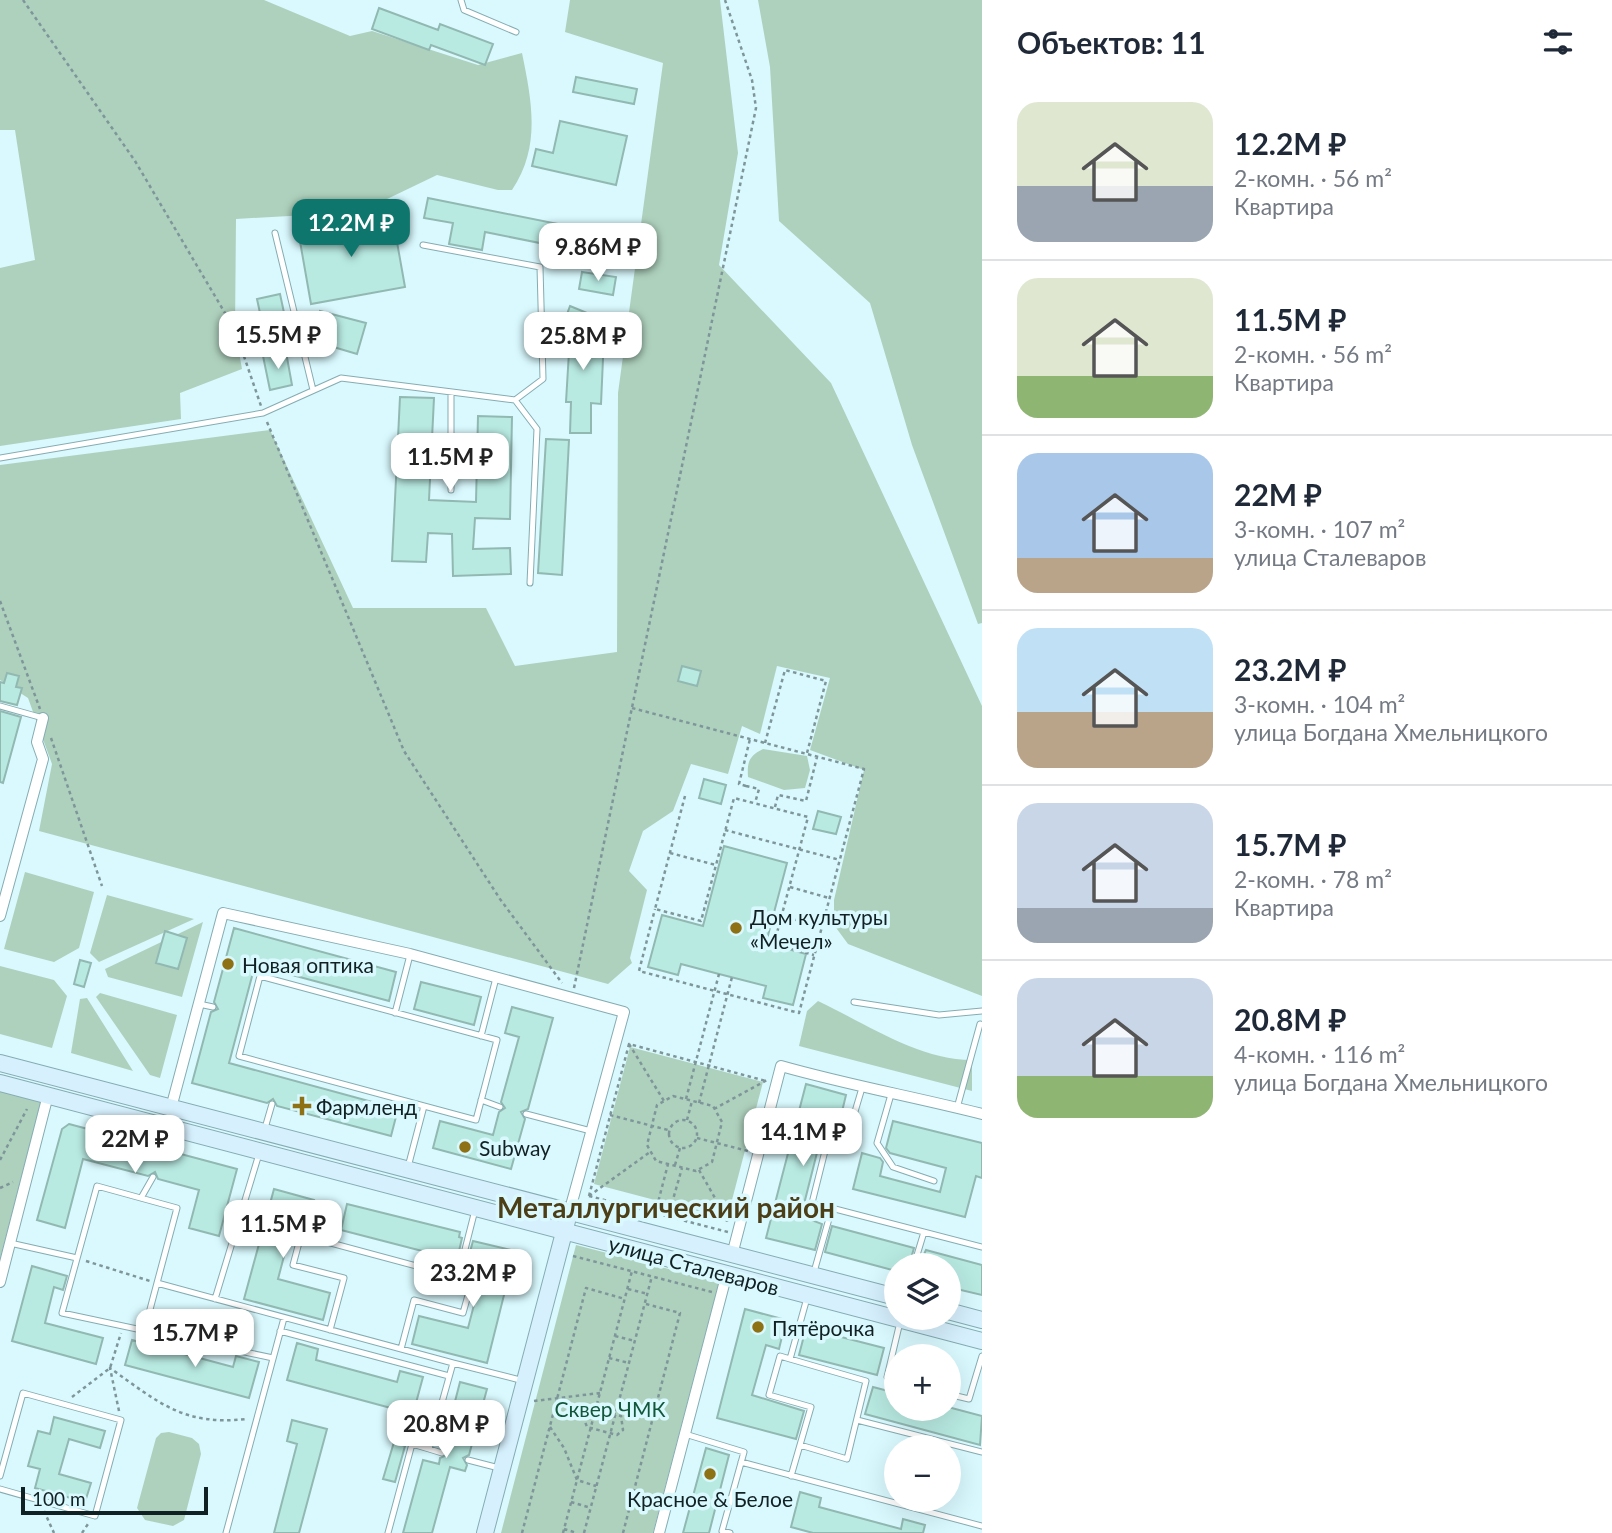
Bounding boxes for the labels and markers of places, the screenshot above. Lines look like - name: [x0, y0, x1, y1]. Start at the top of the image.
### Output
- pin: 12.2M ₽: [286, 200, 416, 259]
- pin: 9.86M ₽: [533, 224, 663, 283]
- pin: 15.5M ₽: [213, 312, 343, 371]
- pin: 25.8M ₽: [518, 312, 648, 372]
- pin: 11.5M ₽: [385, 434, 515, 493]
- place label: Дом культуры «Мечел»: [750, 904, 888, 953]
- marker: Дом культуры «Мечел»: [728, 920, 744, 936]
- place label: Новая оптика: [242, 952, 374, 977]
- marker: Новая оптика: [220, 956, 236, 972]
- place label: Фармленд: [316, 1094, 417, 1119]
- marker: Фармленд: [294, 1098, 310, 1114]
- pin: 14.1M ₽: [738, 1108, 868, 1168]
- pin: 22M ₽: [86, 1116, 184, 1175]
- place label: Subway: [479, 1135, 551, 1160]
- marker: Subway: [457, 1139, 473, 1155]
- pin: 11.5M ₽: [218, 1200, 348, 1260]
- pin: 23.2M ₽: [408, 1250, 538, 1309]
- pin: 15.7M ₽: [130, 1310, 260, 1369]
- place label: Пятёрочка: [772, 1315, 875, 1340]
- marker: Пятёрочка: [750, 1319, 766, 1335]
- pin: 20.8M ₽: [381, 1400, 511, 1460]
- marker: Красное & Белое: [702, 1466, 718, 1482]
- place label: Красное & Белое: [627, 1486, 793, 1511]

